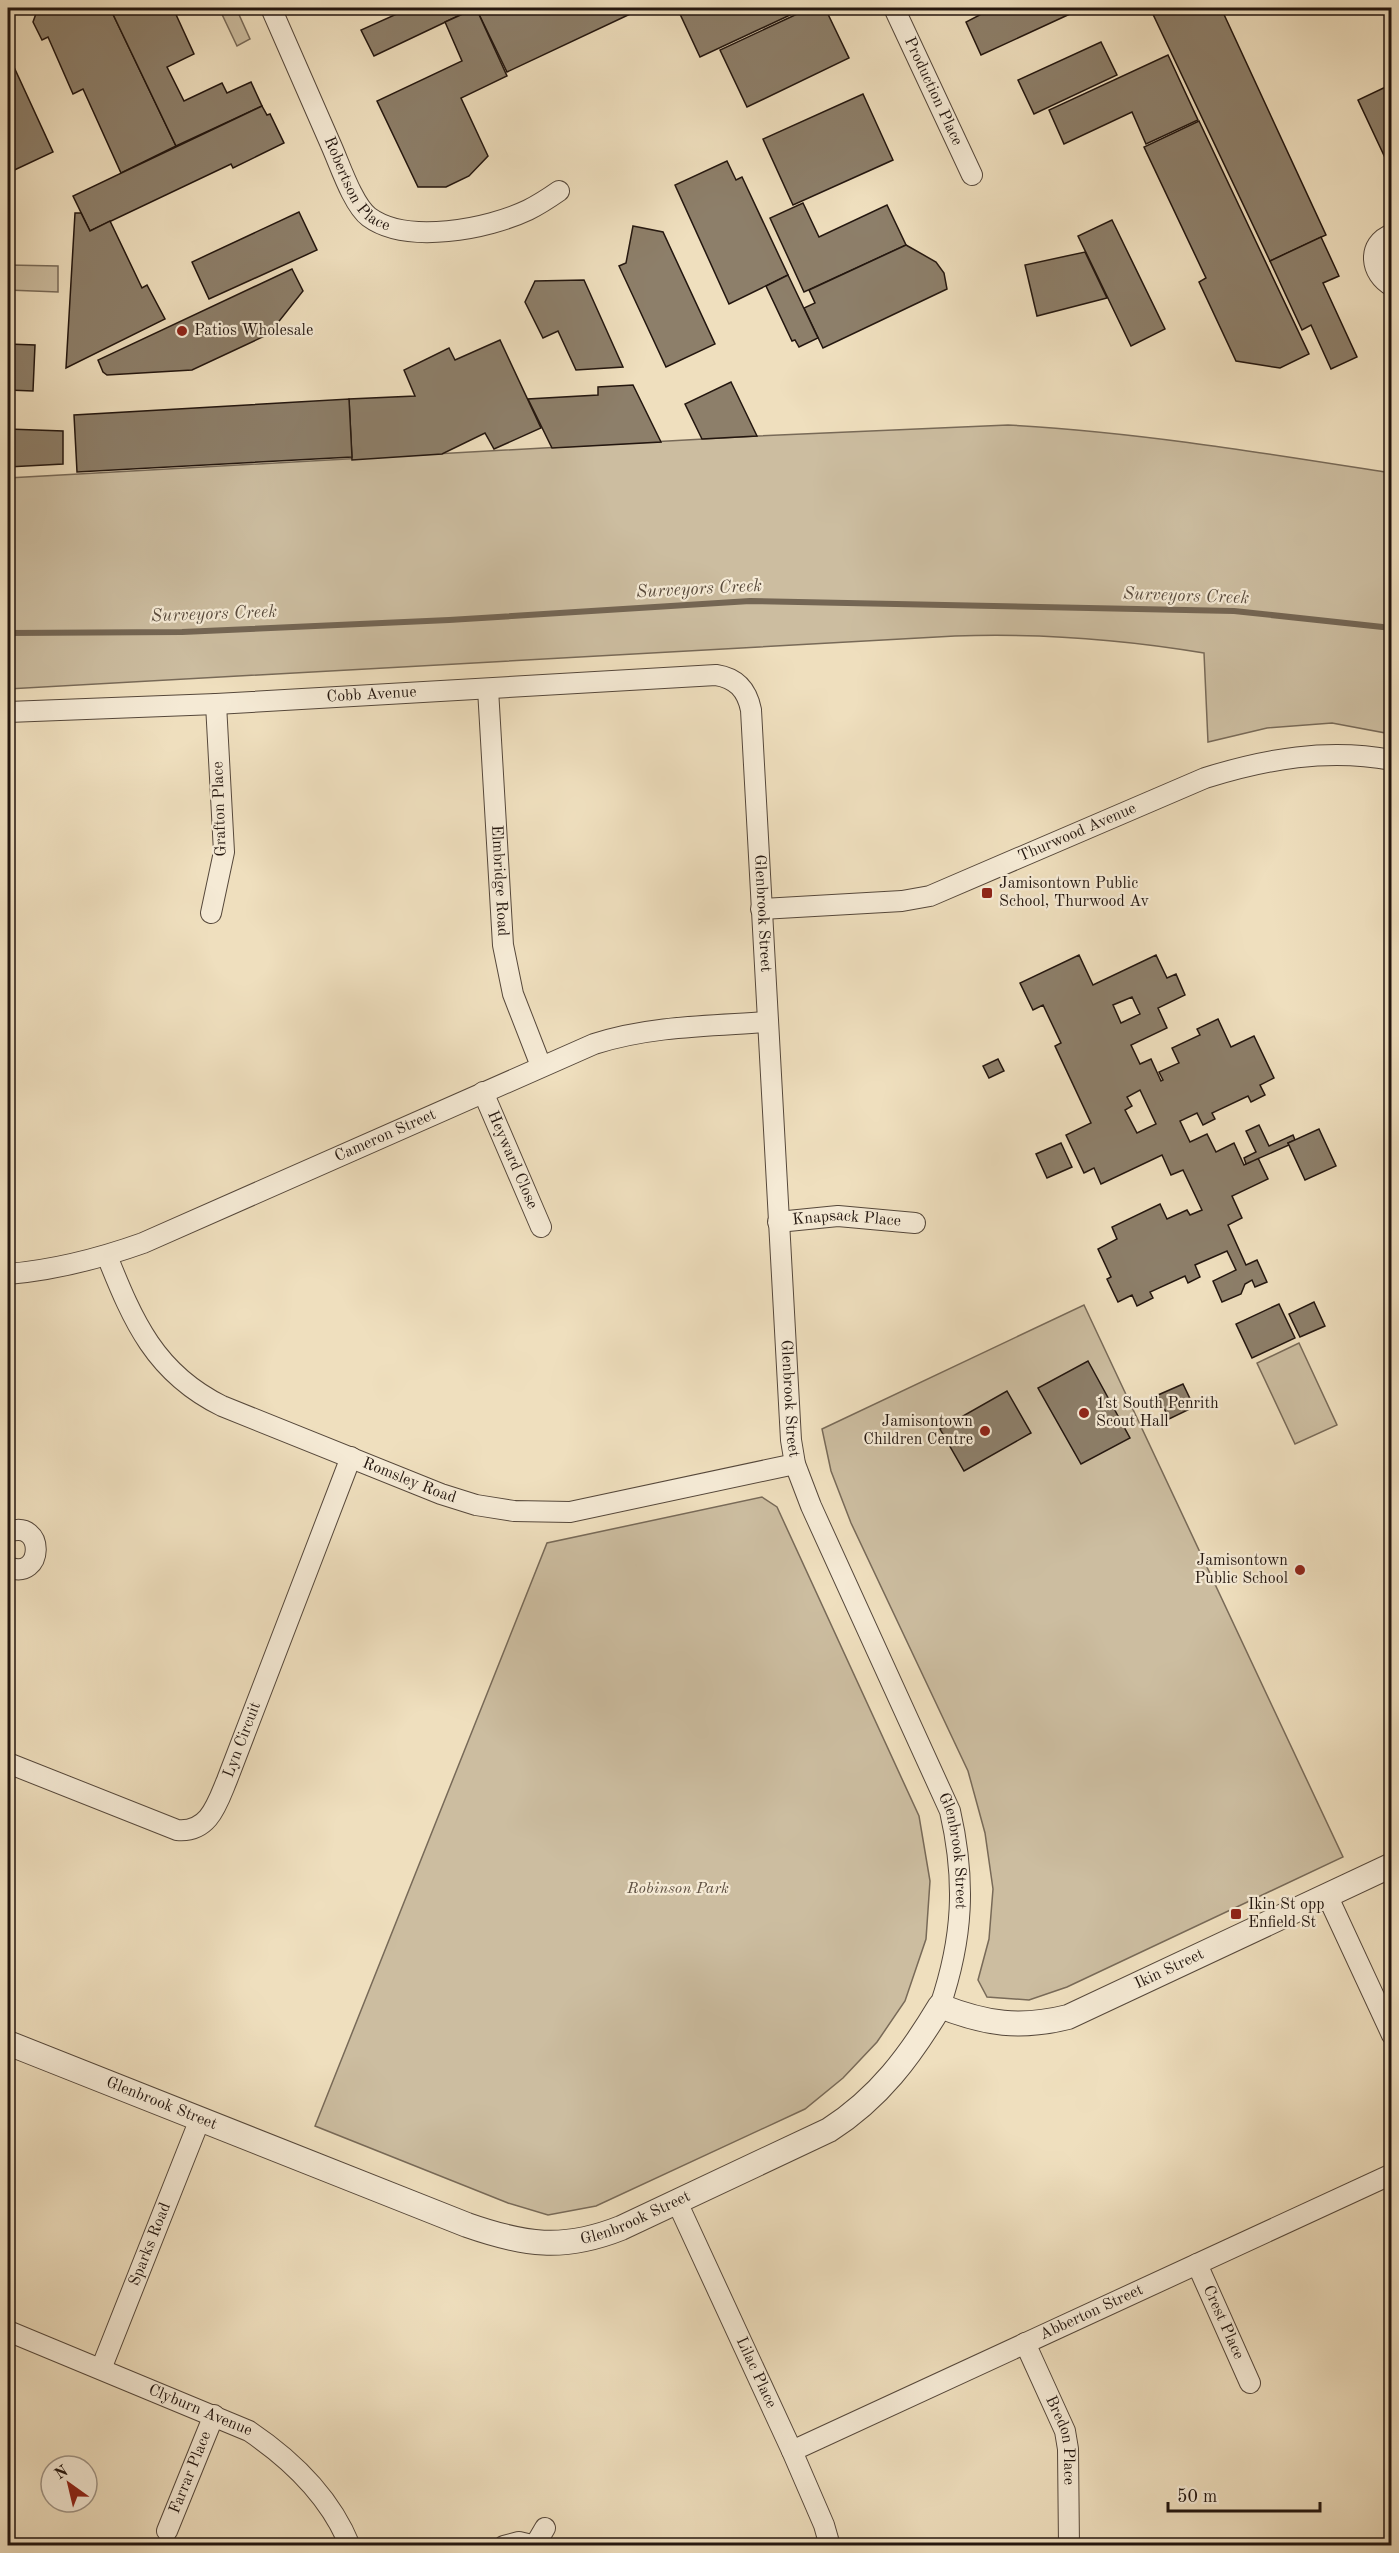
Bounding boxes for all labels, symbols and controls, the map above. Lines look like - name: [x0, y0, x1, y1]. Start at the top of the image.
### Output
- street label: Production Place: [901, 35, 965, 148]
- street label: Robertson Place: [321, 135, 392, 235]
- place label: Patios Wholesale: [194, 323, 313, 339]
- marker: Patios Wholesale: [175, 324, 189, 338]
- water label: Surveyors Creek: [635, 577, 763, 601]
- water label: Surveyors Creek: [1123, 585, 1250, 607]
- water label: Surveyors Creek: [151, 603, 278, 625]
- street label: Cobb Avenue: [326, 684, 417, 706]
- street label: Grafton Place: [210, 761, 230, 857]
- street label: Thurwood Avenue: [1016, 800, 1139, 865]
- street label: Elmbridge Road: [488, 824, 510, 937]
- street label: Glenbrook Street: [751, 854, 773, 973]
- place label: Jamisontown Public School, Thurwood Av: [999, 876, 1150, 910]
- marker: Jamisontown Public School, Thurwood Av: [980, 886, 994, 900]
- street label: Cameron Street: [333, 1107, 439, 1165]
- street label: Heyward Close: [484, 1109, 540, 1211]
- street label: Knapsack Place: [792, 1208, 902, 1230]
- street label: Glenbrook Street: [778, 1339, 802, 1459]
- place label: 1st South Penrith Scout Hall: [1096, 1396, 1219, 1430]
- marker: 1st South Penrith Scout Hall: [1077, 1406, 1091, 1420]
- place label: Jamisontown Children Centre: [863, 1414, 973, 1448]
- marker: Jamisontown Children Centre: [978, 1424, 992, 1438]
- street label: Romsley Road: [360, 1455, 458, 1506]
- place label: Jamisontown Public School: [1194, 1553, 1288, 1587]
- marker: Jamisontown Public School: [1293, 1563, 1307, 1577]
- street label: Lyn Circuit: [221, 1700, 264, 1780]
- street label: Glenbrook Street: [935, 1791, 968, 1910]
- park label: Robinson Park: [626, 1881, 729, 1897]
- place label: Ikin St opp Enfield St: [1248, 1897, 1325, 1931]
- marker: Ikin St opp Enfield St: [1229, 1907, 1243, 1921]
- street label: Ikin Street: [1132, 1946, 1207, 1992]
- street label: Glenbrook Street: [104, 2075, 219, 2133]
- street label: Glenbrook Street: [579, 2188, 693, 2248]
- street label: Sparks Road: [127, 2201, 174, 2288]
- street label: Abberton Street: [1038, 2282, 1146, 2343]
- street label: Crest Place: [1200, 2283, 1246, 2362]
- street label: Lilac Place: [733, 2335, 779, 2411]
- street label: Clyburn Avenue: [146, 2382, 254, 2439]
- street label: Bredon Place: [1042, 2393, 1076, 2485]
- street label: Farrar Place: [167, 2429, 214, 2516]
- north arrow: [39, 2454, 99, 2514]
- text: N: [52, 2463, 72, 2483]
- scale bar: [1168, 2475, 1320, 2513]
- text: 50 m: [1177, 2488, 1217, 2506]

